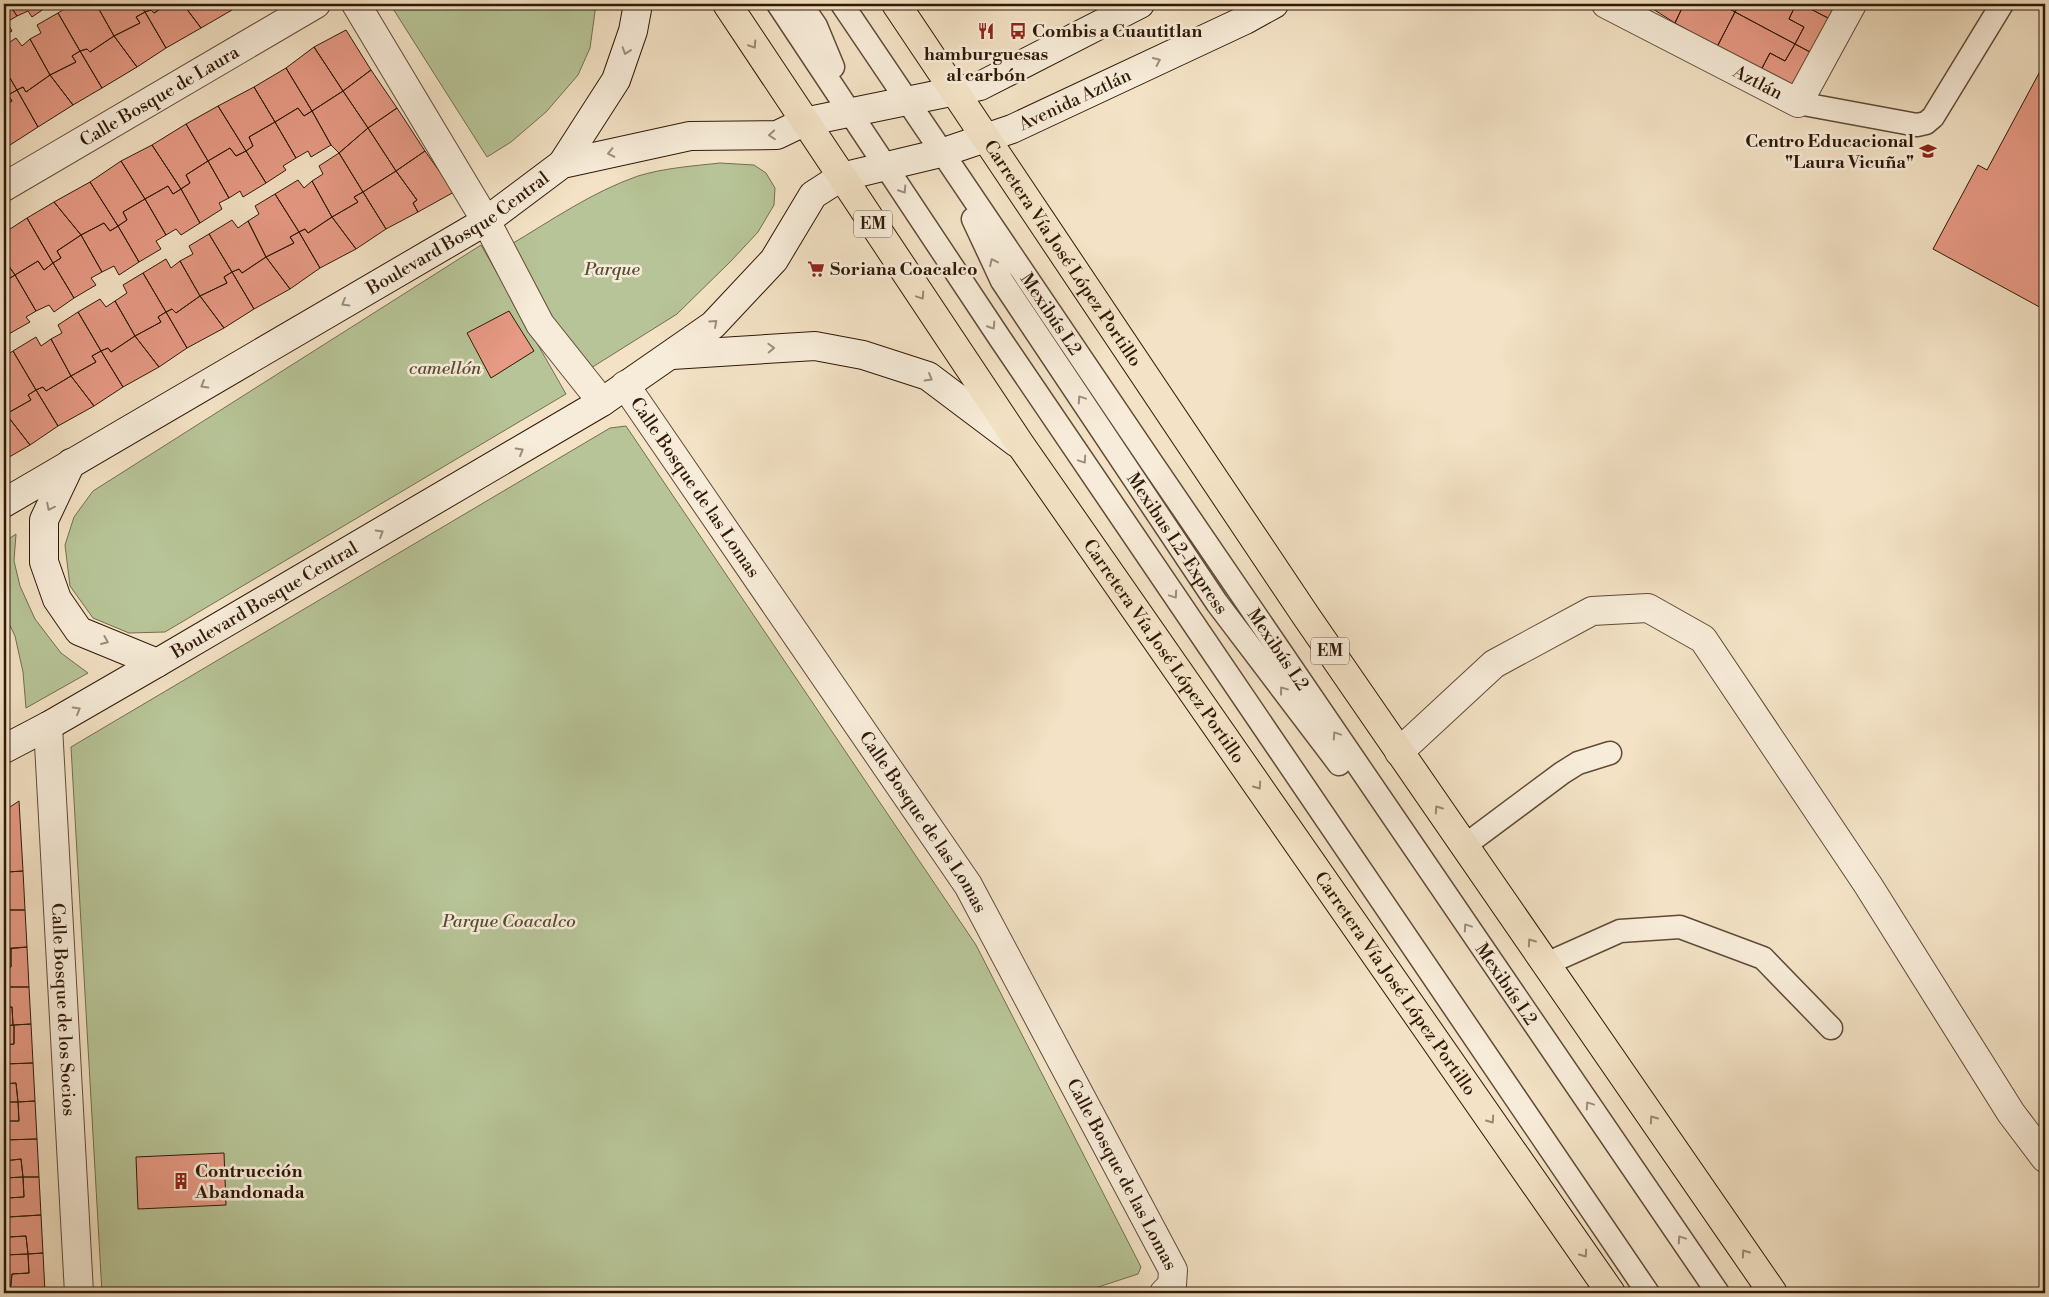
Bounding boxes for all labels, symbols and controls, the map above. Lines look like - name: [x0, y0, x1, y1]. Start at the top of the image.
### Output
- place label: Combis a Cuautitlan: [1032, 20, 1202, 43]
- restaurant icon: hamburguesas al carbón: [976, 21, 996, 41]
- bus stop icon: Combis a Cuautitlan: [1008, 21, 1028, 41]
- one-way arrow: [747, 39, 757, 48]
- street label: Calle Bosque de Laura: [75, 40, 244, 152]
- place label: hamburguesas al carbón: [924, 43, 1049, 87]
- one-way arrow: [622, 46, 632, 55]
- one-way arrow: [1152, 57, 1161, 68]
- street label: Aztlán: [1728, 60, 1787, 105]
- street label: Avenida Aztlán: [1014, 63, 1135, 136]
- one-way arrow: [767, 129, 775, 140]
- place label: Centro Educacional "Laura Vicuña": [1745, 130, 1914, 174]
- street label: Carretera Vía José López Portillo: [979, 136, 1147, 371]
- school or university icon: Centro Educacional "Laura Vicuña": [1918, 141, 1938, 161]
- one-way arrow: [607, 147, 616, 158]
- street label: Boulevard Bosque Central: [361, 166, 554, 300]
- one-way arrow: [896, 184, 906, 193]
- road number: EM: [854, 210, 892, 238]
- park label: Parque: [583, 258, 640, 281]
- place label: Soriana Coacalco: [830, 258, 978, 281]
- one-way arrow: [989, 258, 999, 267]
- supermarket icon: Soriana Coacalco: [806, 259, 826, 279]
- street label: Mexibús L2: [1015, 269, 1087, 360]
- one-way arrow: [915, 291, 924, 300]
- one-way arrow: [341, 297, 350, 307]
- one-way arrow: [709, 320, 718, 329]
- one-way arrow: [986, 320, 995, 329]
- one-way arrow: [768, 342, 776, 353]
- park label: camellón: [409, 357, 482, 380]
- one-way arrow: [923, 372, 932, 382]
- one-way arrow: [201, 379, 210, 389]
- street label: Calle Bosque de las Lomas: [625, 393, 765, 582]
- one-way arrow: [1078, 395, 1087, 405]
- one-way arrow: [515, 447, 524, 457]
- one-way arrow: [1077, 454, 1086, 464]
- street label: Mexibus L2-Express: [1122, 468, 1233, 619]
- one-way arrow: [46, 501, 56, 510]
- one-way arrow: [375, 529, 384, 539]
- street label: Carretera Vía José López Portillo: [1078, 535, 1250, 768]
- street label: Boulevard Bosque Central: [166, 536, 362, 664]
- one-way arrow: [1168, 589, 1177, 598]
- street label: Mexibús L2: [1242, 604, 1314, 695]
- one-way arrow: [100, 635, 109, 646]
- road number: EM: [1311, 637, 1349, 664]
- one-way arrow: [1280, 686, 1289, 696]
- one-way arrow: [72, 706, 81, 716]
- street label: Calle Bosque de las Lomas: [854, 727, 992, 917]
- one-way arrow: [1333, 731, 1342, 741]
- one-way arrow: [1252, 780, 1261, 790]
- one-way arrow: [1435, 805, 1444, 814]
- street label: Carretera Vía José López Portillo: [1310, 867, 1482, 1100]
- street label: Calle Bosque de los Socios: [46, 902, 81, 1117]
- park label: Parque Coacalco: [441, 910, 576, 933]
- one-way arrow: [1464, 924, 1473, 933]
- street label: Mexibús L2: [1470, 939, 1542, 1030]
- one-way arrow: [1528, 939, 1537, 948]
- street label: Calle Bosque de las Lomas: [1062, 1074, 1182, 1274]
- one-way arrow: [1586, 1101, 1595, 1110]
- one-way arrow: [1485, 1114, 1494, 1124]
- one-way arrow: [1650, 1116, 1659, 1125]
- place label: Contrucción Abandonada: [194, 1160, 305, 1204]
- building icon: Contrucción Abandonada: [171, 1171, 191, 1191]
- one-way arrow: [1678, 1235, 1687, 1244]
- one-way arrow: [1578, 1248, 1587, 1257]
- one-way arrow: [1742, 1249, 1751, 1259]

